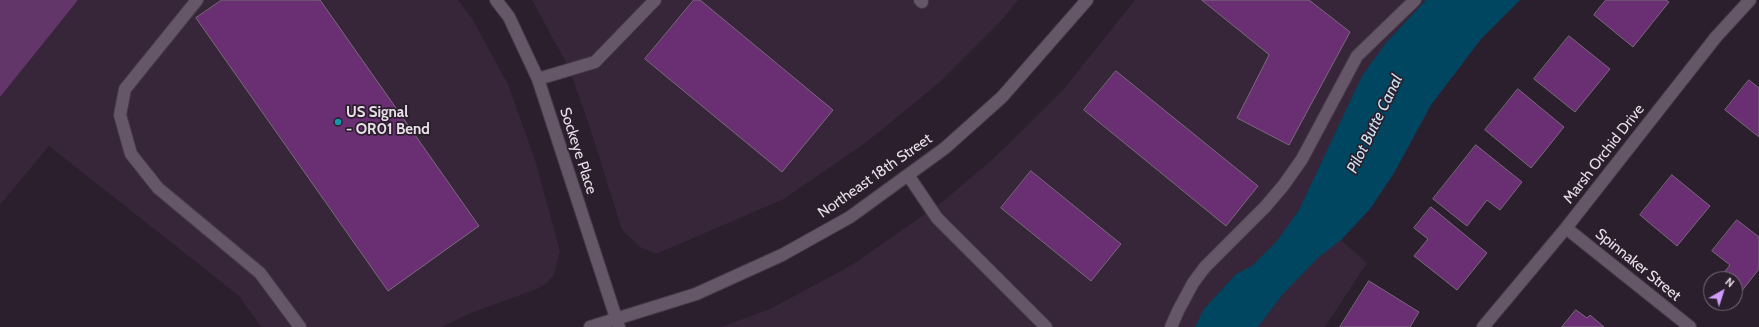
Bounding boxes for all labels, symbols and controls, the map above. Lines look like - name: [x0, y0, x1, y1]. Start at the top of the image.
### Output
- water label: Pilot Butte Canal: [1343, 72, 1407, 176]
- street label: Marsh Orchid Drive: [1560, 101, 1648, 207]
- place label: US Signal - OR01 Bend: [346, 104, 430, 139]
- street label: Sockeye Place: [556, 105, 600, 197]
- marker: US Signal - OR01 Bend: [333, 117, 343, 127]
- street label: Northeast 18th Street: [814, 130, 936, 222]
- street label: Spinnaker Street: [1592, 225, 1684, 305]
- north arrow: [1703, 271, 1743, 311]
- text: N: [1722, 275, 1737, 290]

